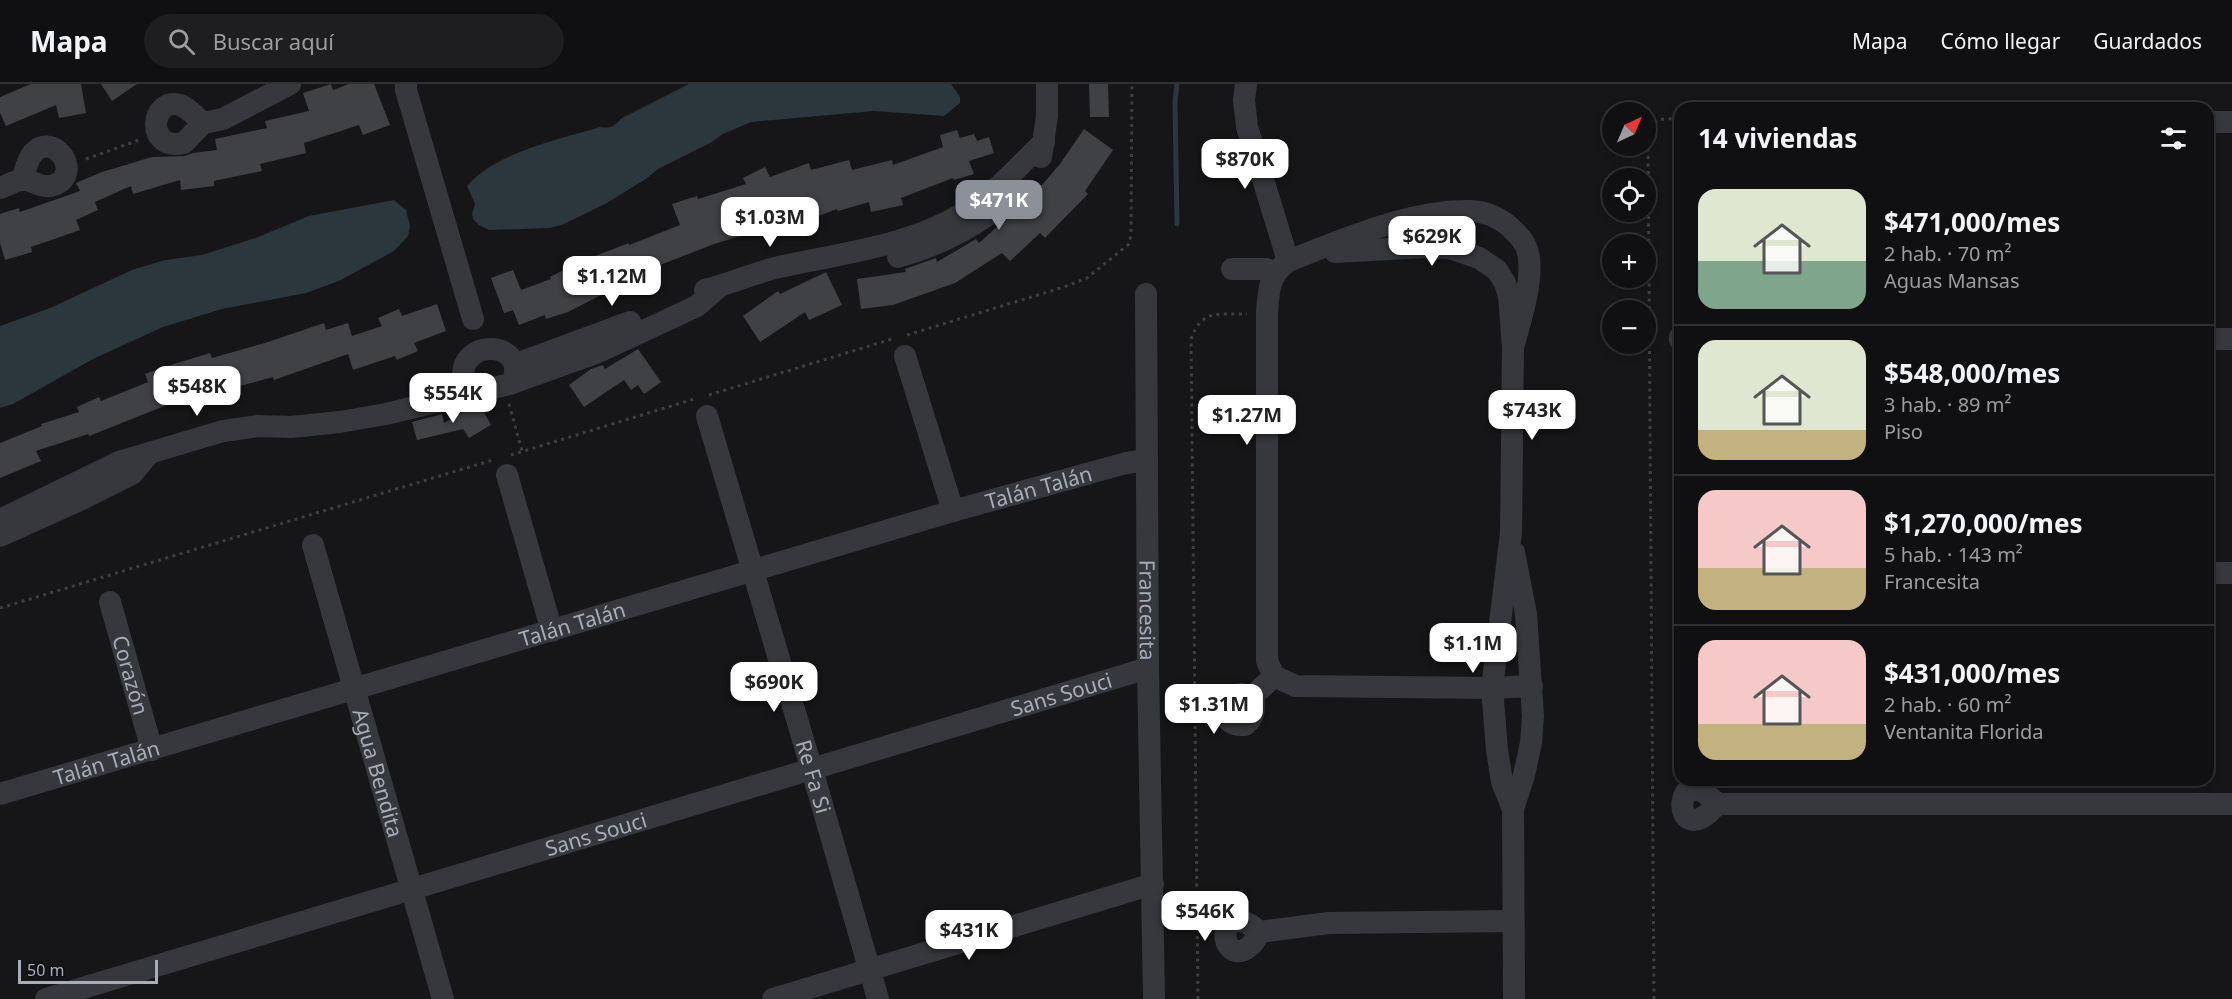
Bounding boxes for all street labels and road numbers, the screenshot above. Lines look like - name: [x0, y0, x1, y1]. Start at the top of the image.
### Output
- street label: Talán Talán: [982, 459, 1095, 515]
- street label: Francesita: [1133, 560, 1162, 660]
- street label: Talán Talán: [516, 595, 629, 653]
- street label: Corazón: [106, 632, 155, 718]
- street label: Sans Souci: [1007, 666, 1115, 723]
- street label: Agua Bendita: [347, 705, 410, 841]
- street label: Talán Talán: [50, 733, 163, 791]
- street label: Re Fa Si: [790, 736, 838, 817]
- street label: Sans Souci: [542, 805, 650, 862]

